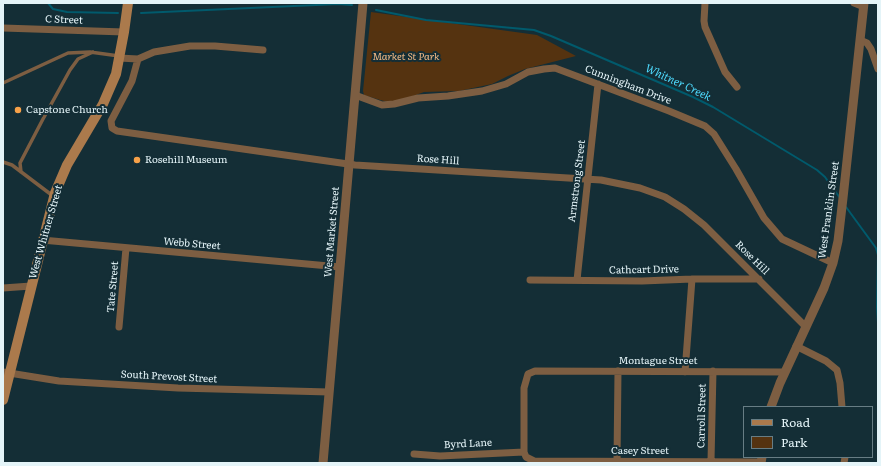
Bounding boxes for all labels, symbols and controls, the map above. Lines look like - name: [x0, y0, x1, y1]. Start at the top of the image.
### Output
- street label: C Street: [45, 13, 83, 27]
- park label: Market St Park: [372, 51, 440, 63]
- water label: Whitner Creek: [643, 62, 713, 104]
- street label: Cunningham Drive: [583, 63, 673, 107]
- place label: Capstone Church: [26, 104, 108, 116]
- marker: Capstone Church: [13, 105, 23, 115]
- street label: Armstrong Street: [566, 139, 588, 223]
- street label: Rose Hill: [416, 153, 460, 167]
- place label: Rosehill Museum: [145, 154, 227, 166]
- marker: Rosehill Museum: [132, 155, 142, 165]
- street label: West Franklin Street: [816, 161, 842, 259]
- street label: West Whitner Street: [27, 184, 65, 280]
- street label: West Market Street: [322, 186, 342, 278]
- street label: Webb Street: [163, 236, 221, 252]
- street label: Rose Hill: [733, 239, 771, 277]
- street label: Tate Street: [105, 261, 121, 313]
- street label: Cathcart Drive: [609, 263, 679, 277]
- street label: Montague Street: [619, 355, 697, 367]
- street label: South Prevost Street: [120, 368, 218, 386]
- street label: Carroll Street: [695, 384, 709, 448]
- legend: [743, 406, 873, 458]
- text: Road: [781, 413, 810, 431]
- text: Park: [781, 433, 807, 451]
- street label: Byrd Lane: [444, 437, 492, 451]
- street label: Casey Street: [611, 445, 669, 457]

